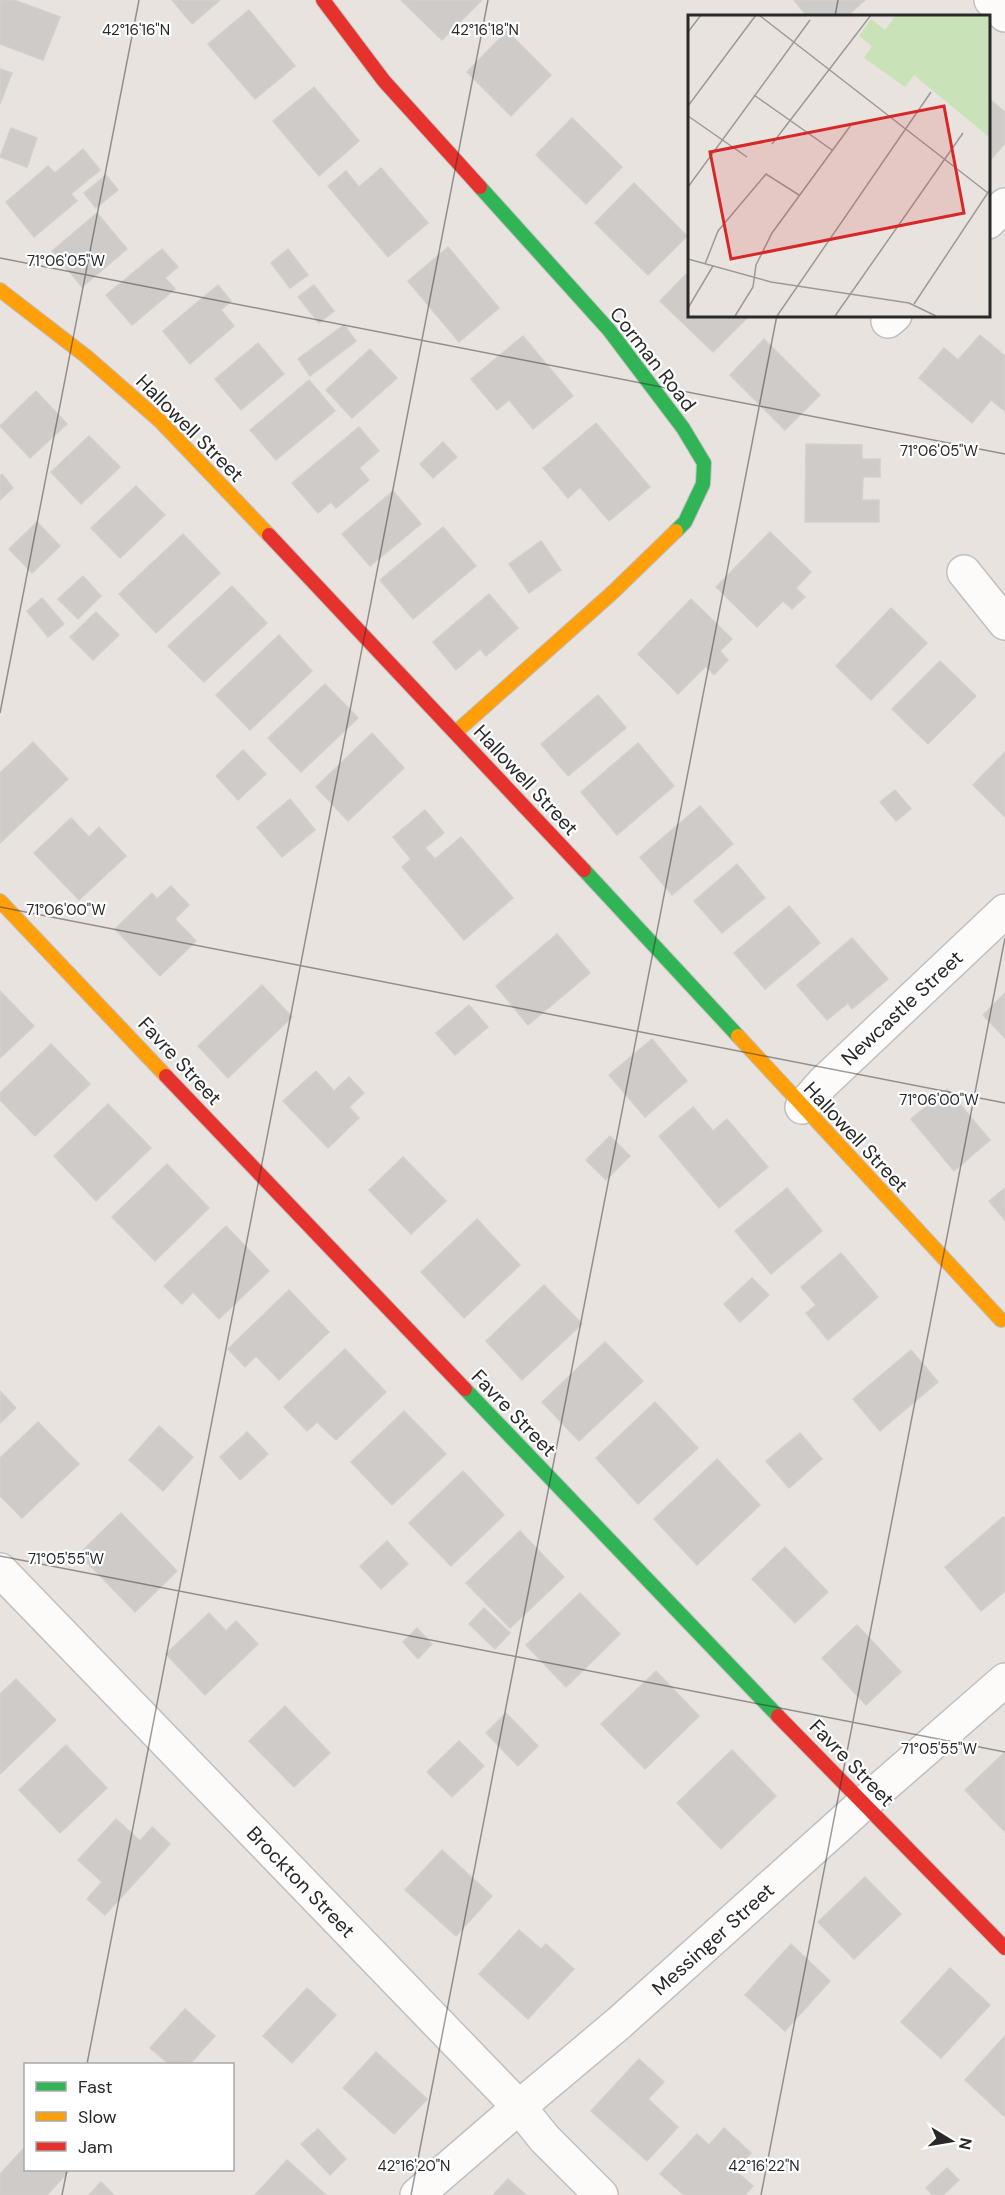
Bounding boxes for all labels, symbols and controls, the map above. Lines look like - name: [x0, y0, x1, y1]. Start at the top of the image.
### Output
- inset map: [688, 15, 990, 316]
- text: 42°16'16"N: [102, 20, 170, 40]
- text: 42°16'18"N: [451, 20, 519, 40]
- text: 71°06'05"W: [27, 251, 105, 271]
- street label: Corman Road: [604, 301, 702, 417]
- street label: Hallowell Street: [131, 369, 250, 488]
- text: 71°06'05"W: [900, 441, 978, 461]
- street label: Hallowell Street: [468, 719, 584, 841]
- text: 71°06'00"W: [26, 900, 106, 920]
- street label: Newcastle Street: [836, 945, 968, 1071]
- street label: Favre Street: [132, 1011, 228, 1111]
- street label: Hallowell Street: [798, 1076, 914, 1198]
- text: 71°06'00"W: [899, 1090, 979, 1110]
- street label: Favre Street: [466, 1364, 562, 1462]
- text: 71°05'55"W: [28, 1549, 104, 1569]
- street label: Favre Street: [804, 1714, 900, 1812]
- text: 71°05'55"W: [901, 1739, 977, 1759]
- street label: Brockton Street: [241, 1821, 361, 1943]
- street label: Messinger Street: [646, 1877, 780, 2001]
- legend: [24, 2063, 234, 2171]
- text: Fast: [78, 2075, 113, 2099]
- text: Slow: [78, 2105, 117, 2129]
- north arrow: [921, 2111, 981, 2171]
- text: Jam: [78, 2135, 113, 2159]
- text: N: [954, 2136, 977, 2151]
- text: 42°16'20"N: [378, 2156, 450, 2176]
- text: 42°16'22"N: [728, 2156, 800, 2176]

